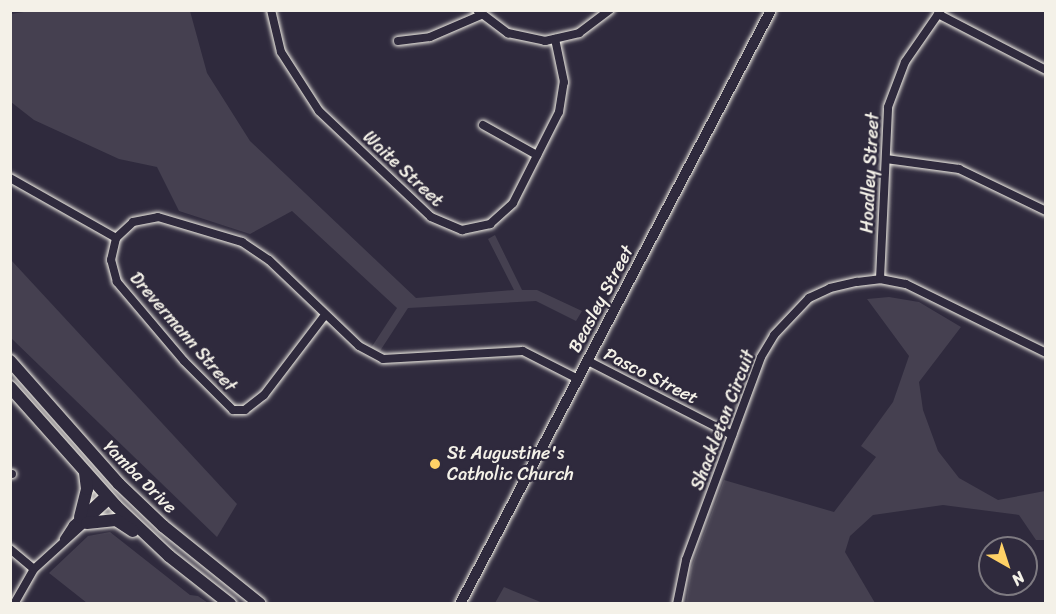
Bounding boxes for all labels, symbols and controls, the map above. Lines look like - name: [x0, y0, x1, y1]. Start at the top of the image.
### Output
- street label: Hoadley Street: [856, 112, 884, 234]
- street label: Waite Street: [359, 127, 447, 211]
- street label: Beasley Street: [564, 242, 638, 356]
- street label: Drevermann Street: [125, 268, 241, 396]
- street label: Pasco Street: [600, 343, 702, 409]
- street label: Shackleton Circuit: [686, 347, 760, 493]
- street label: Yamba Drive: [99, 436, 181, 518]
- place label: St Augustine's Catholic Church: [447, 443, 574, 486]
- marker: St Augustine's Catholic Church: [428, 457, 442, 471]
- north arrow: [978, 536, 1038, 596]
- text: N: [1005, 564, 1032, 594]

